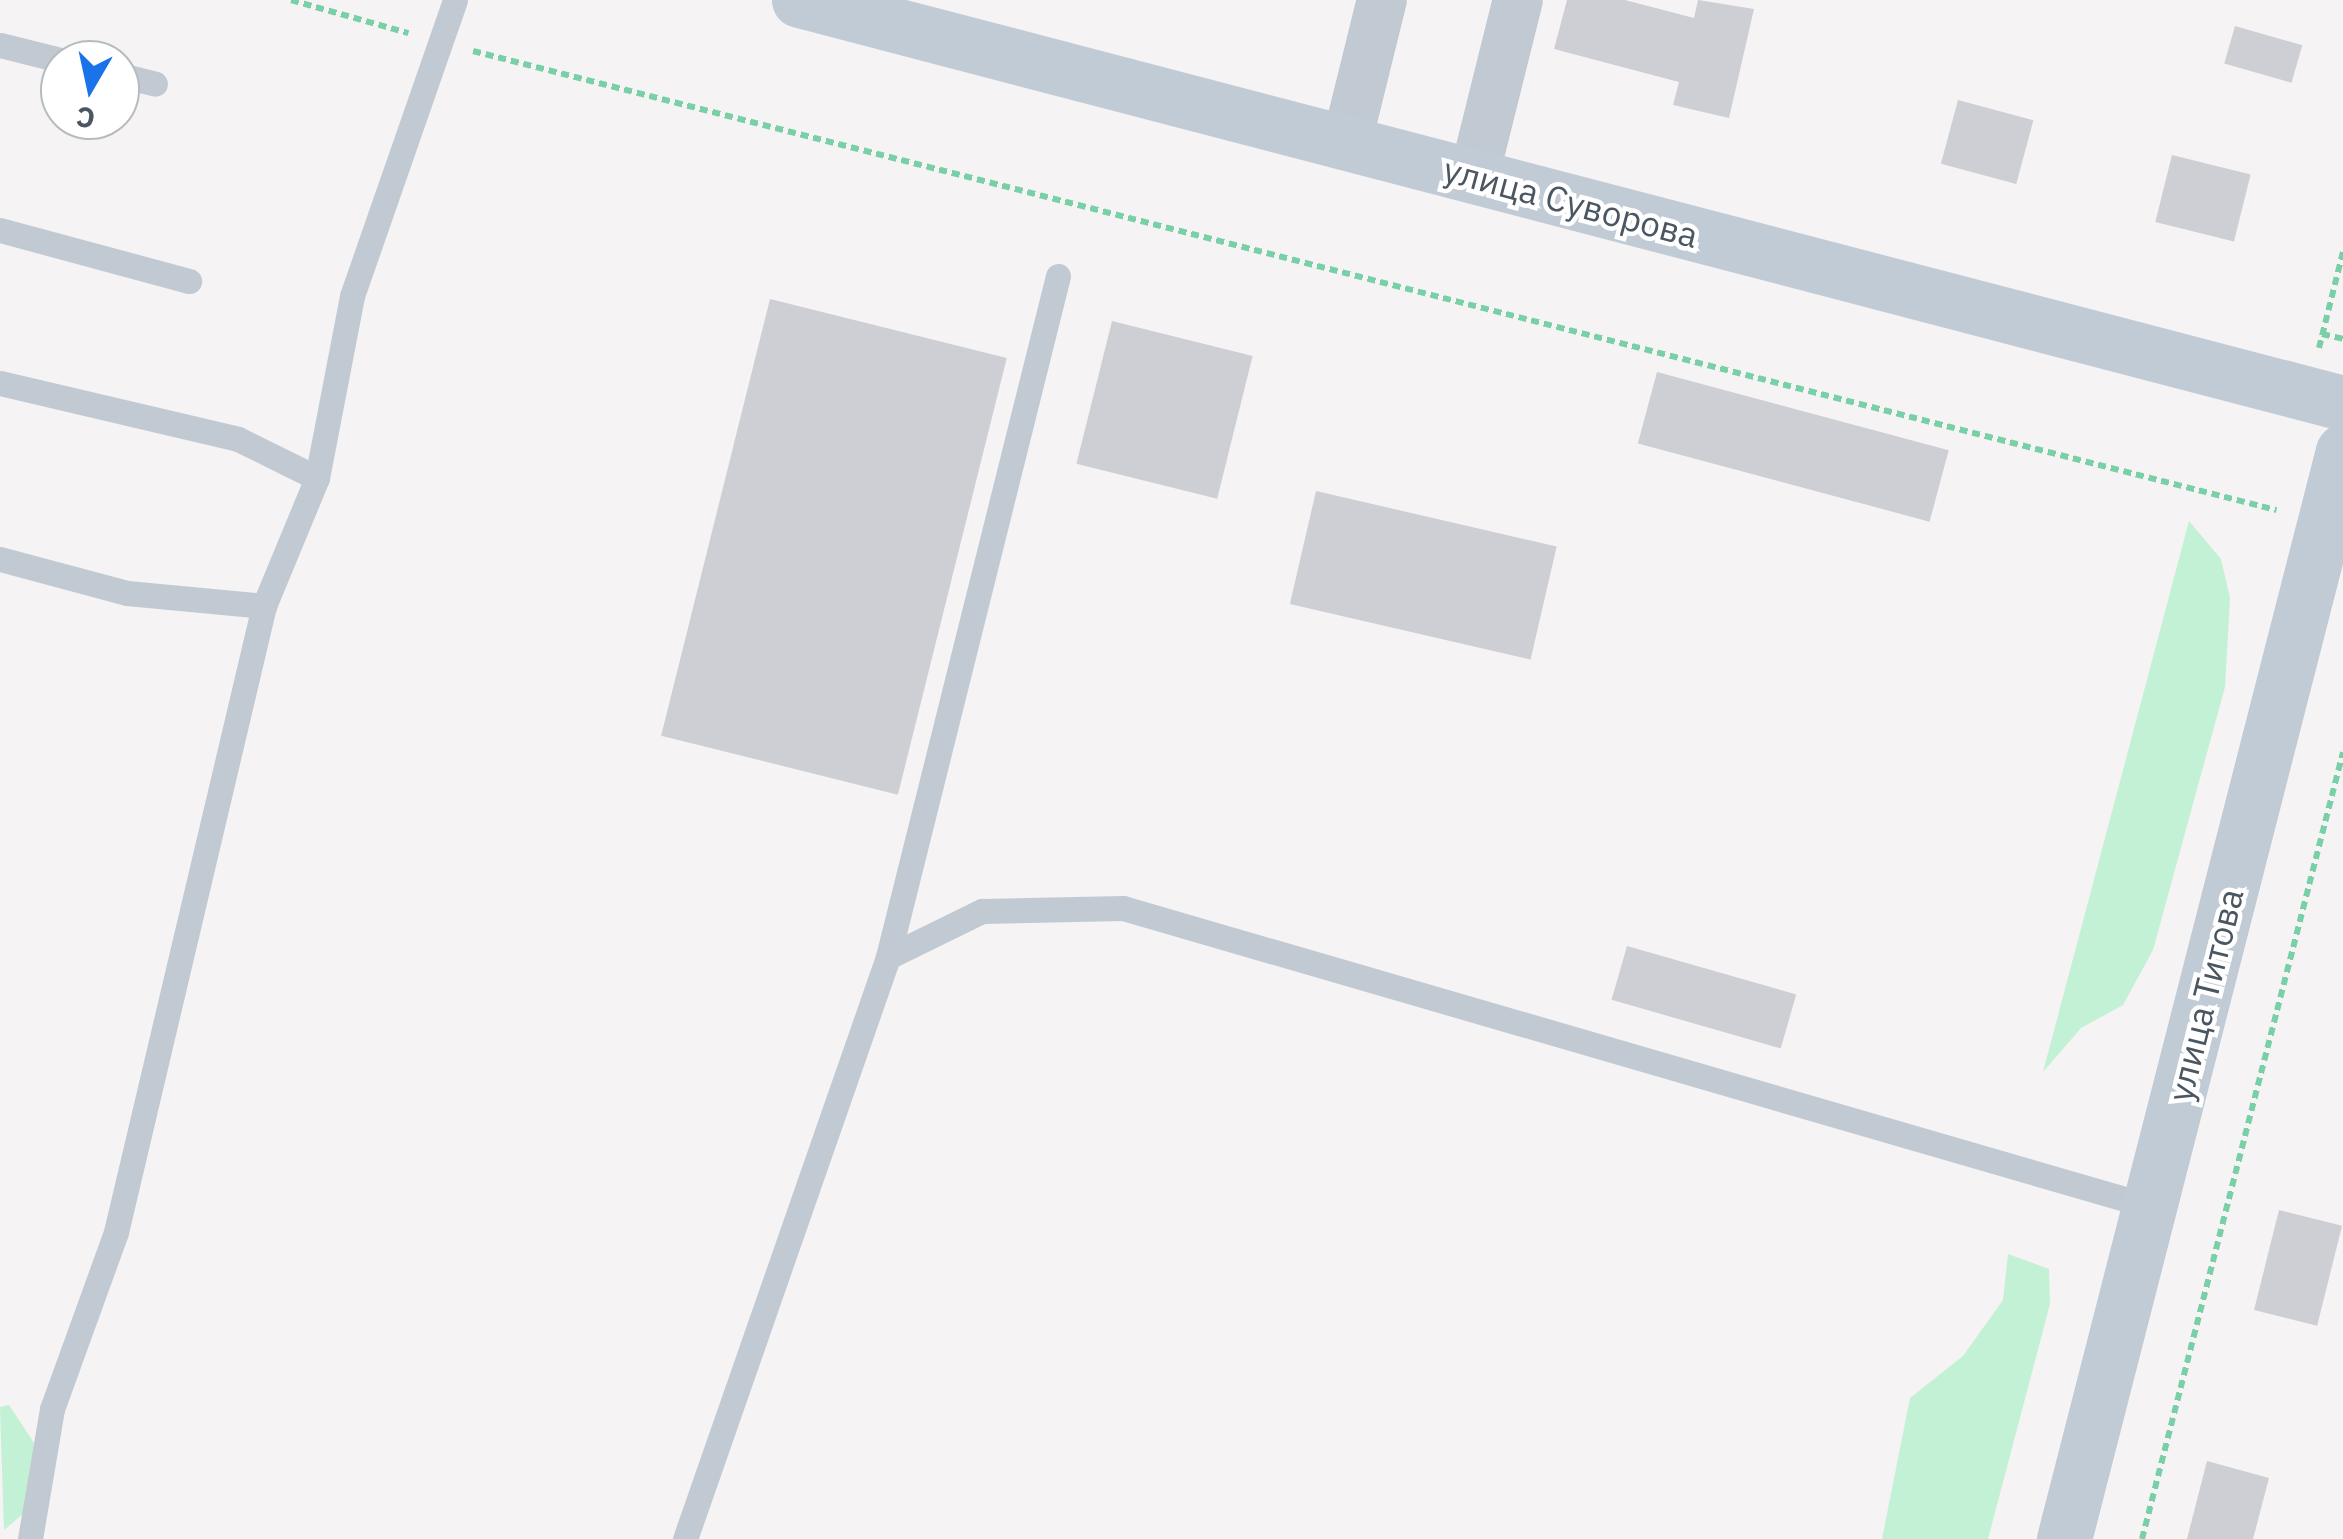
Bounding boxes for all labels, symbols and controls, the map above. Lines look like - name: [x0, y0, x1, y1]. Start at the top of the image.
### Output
- north arrow: [40, 40, 140, 140]
- text: С: [74, 98, 97, 138]
- street label: улица Суворова: [1439, 148, 1703, 256]
- street label: улица Титова: [2158, 884, 2252, 1106]

